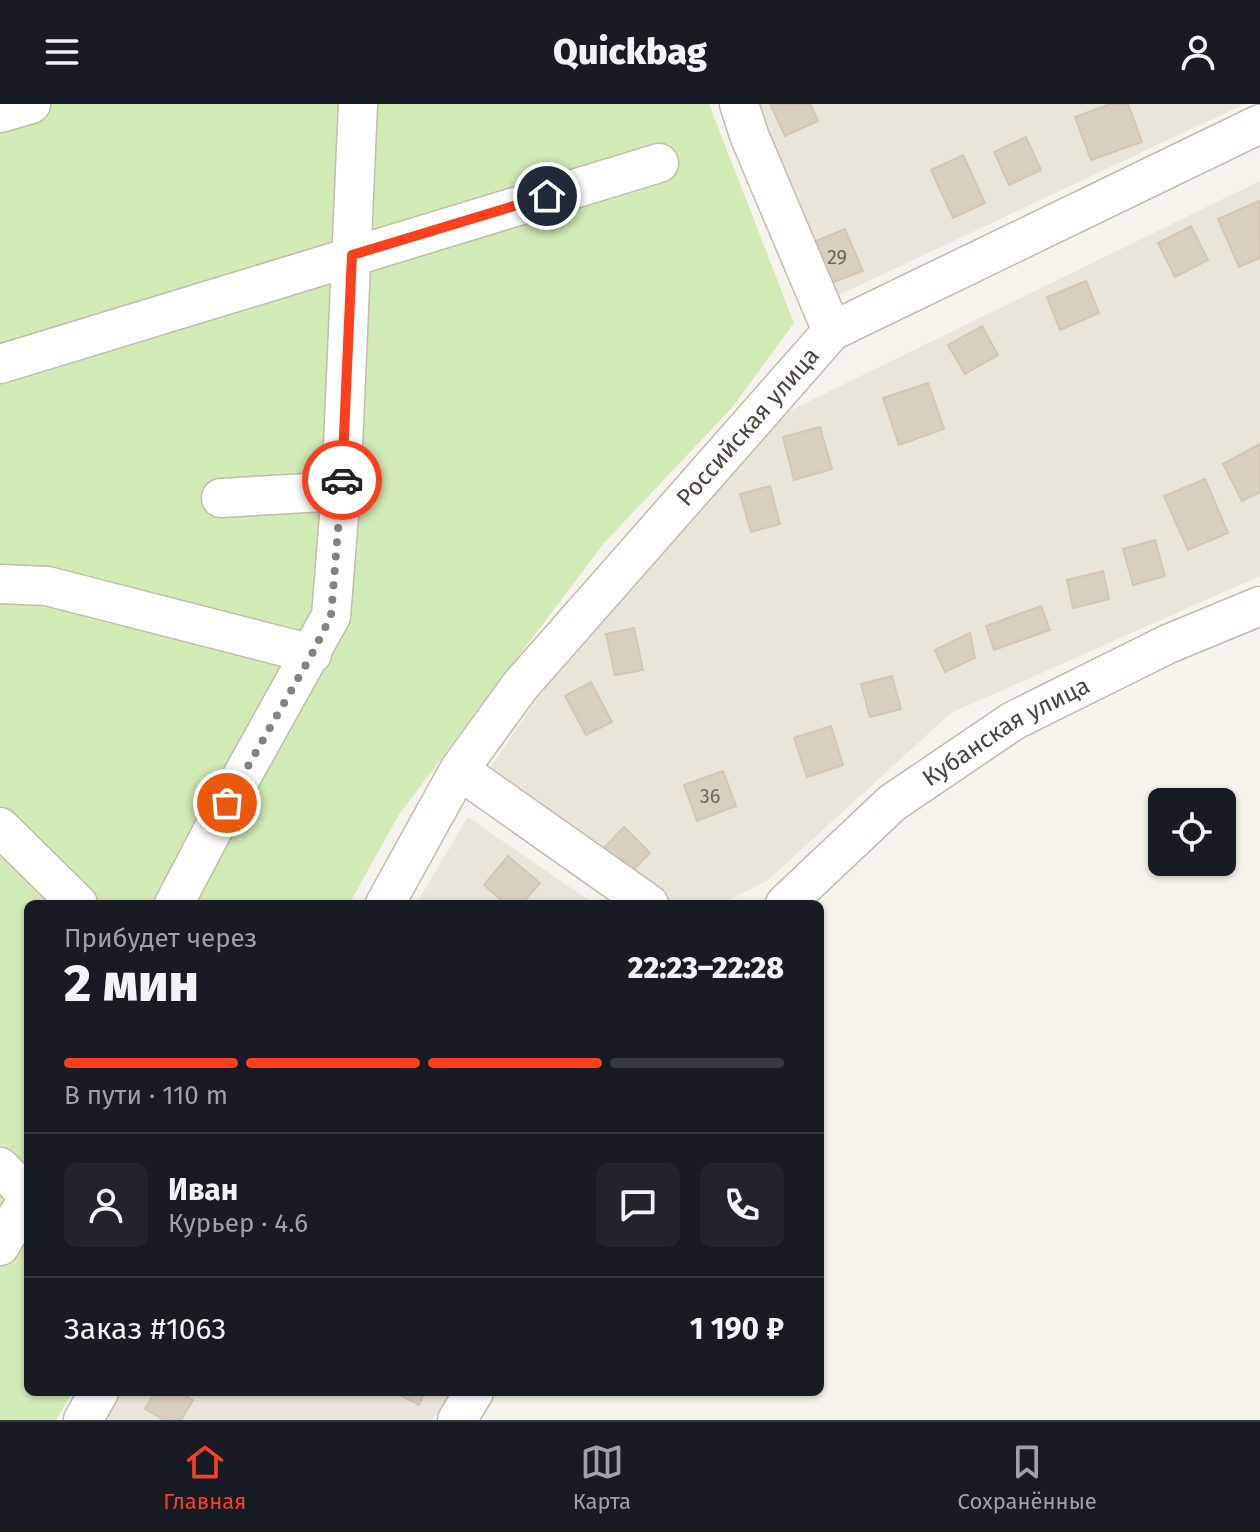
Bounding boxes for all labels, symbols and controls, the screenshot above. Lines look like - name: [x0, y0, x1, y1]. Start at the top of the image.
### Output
- icon: menu: [40, 30, 84, 74]
- text: Quickbag: [553, 30, 707, 74]
- icon: person: [1176, 30, 1220, 74]
- pin: [513, 162, 581, 230]
- icon: home: [525, 174, 569, 218]
- house number: 29: [827, 245, 847, 269]
- street label: Российская улица: [671, 342, 825, 512]
- courier: [302, 440, 382, 520]
- icon: car: [320, 458, 364, 502]
- street label: Кубанская улица: [917, 671, 1094, 792]
- pin: [193, 769, 261, 837]
- icon: bag: [205, 781, 249, 825]
- house number: 36: [700, 784, 720, 808]
- map controls: [1148, 788, 1236, 876]
- button: locate: [1148, 788, 1236, 876]
- text: Прибудет через: [64, 923, 257, 954]
- text: 22:23–22:28: [628, 950, 784, 986]
- text: 2 мин: [64, 952, 199, 1015]
- text: В пути · 110 m: [64, 1080, 228, 1111]
- button: person: [64, 1163, 148, 1247]
- button: chat: [596, 1163, 680, 1247]
- button: phone: [700, 1163, 784, 1247]
- text: Иван: [168, 1172, 238, 1208]
- text: Курьер · 4.6: [168, 1208, 308, 1239]
- text: Заказ #1063: [64, 1311, 226, 1347]
- text: 1 190 ₽: [690, 1311, 784, 1347]
- tab: Главная: [163, 1440, 246, 1515]
- tab: Карта: [573, 1440, 631, 1515]
- tab: Сохранённые: [958, 1440, 1097, 1515]

